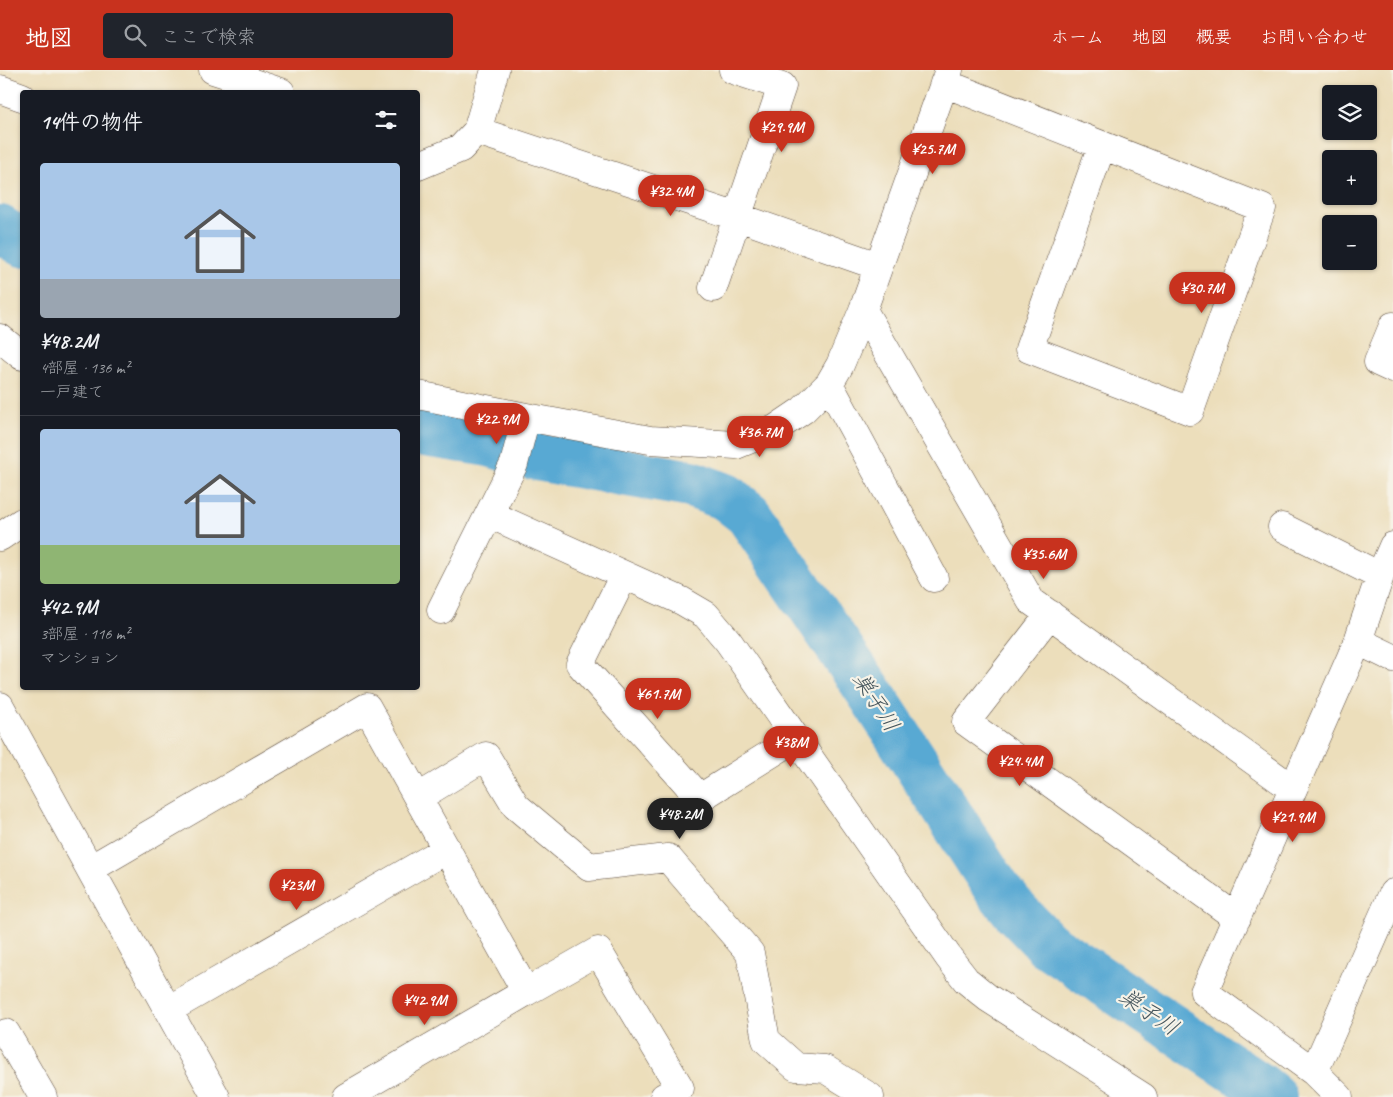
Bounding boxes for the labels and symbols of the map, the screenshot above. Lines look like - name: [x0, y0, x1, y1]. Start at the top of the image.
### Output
- pin: ¥29.9M: [741, 111, 823, 153]
- pin: ¥25.7M: [892, 132, 974, 175]
- pin: ¥32.4M: [630, 174, 712, 217]
- pin: ¥30.7M: [1161, 272, 1243, 314]
- pin: ¥22.9M: [456, 402, 538, 445]
- pin: ¥36.7M: [719, 416, 801, 458]
- pin: ¥35.6M: [1003, 538, 1085, 580]
- water label: 巣子川: [846, 667, 906, 737]
- pin: ¥61.7M: [617, 678, 699, 720]
- pin: ¥38M: [761, 726, 821, 768]
- pin: ¥24.4M: [979, 744, 1061, 787]
- pin: ¥48.2M: [639, 798, 721, 840]
- pin: ¥21.9M: [1252, 800, 1334, 843]
- pin: ¥23M: [267, 868, 327, 911]
- water label: 巣子川: [1114, 982, 1184, 1042]
- pin: ¥42.9M: [384, 984, 466, 1026]

